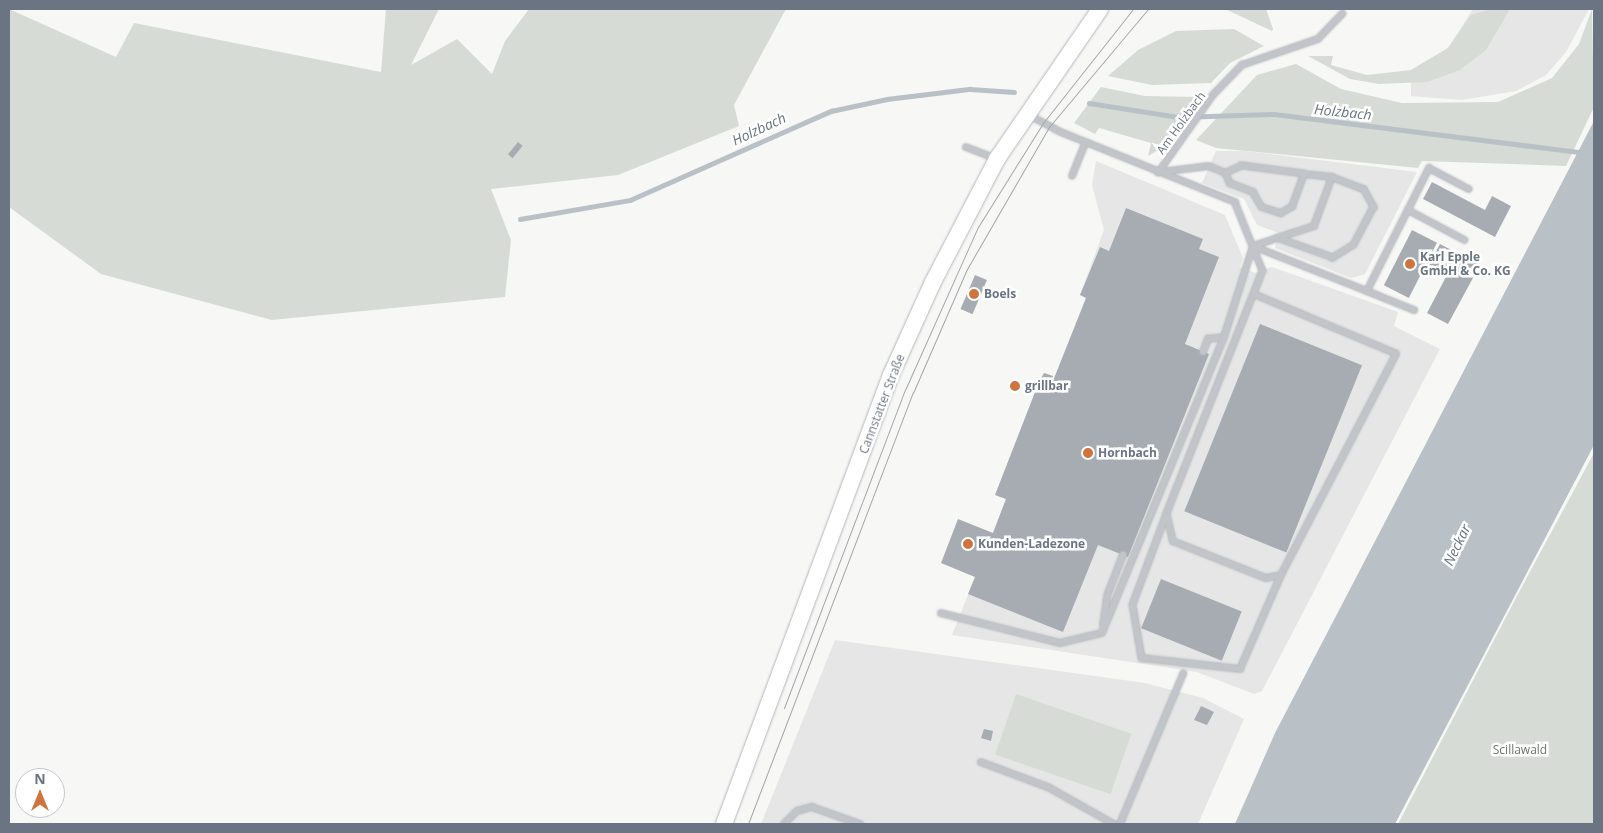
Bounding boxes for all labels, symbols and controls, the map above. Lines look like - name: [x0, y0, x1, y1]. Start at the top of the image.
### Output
- street label: Am Holzbach: [1154, 89, 1208, 157]
- water label: Holzbach: [1313, 101, 1373, 123]
- water label: Holzbach: [729, 109, 789, 149]
- place label: Karl Epple GmbH & Co. KG: [1420, 250, 1511, 278]
- marker: Karl Epple GmbH & Co. KG: [1404, 258, 1416, 270]
- place label: Boels: [984, 287, 1016, 301]
- marker: Boels: [968, 288, 980, 300]
- street label: Cannstatter Straße: [856, 352, 908, 456]
- place label: grillbar: [1025, 379, 1069, 393]
- marker: grillbar: [1009, 380, 1021, 392]
- place label: Hornbach: [1098, 446, 1157, 460]
- marker: Hornbach: [1082, 447, 1094, 459]
- water label: Neckar: [1440, 522, 1474, 568]
- place label: Kunden-Ladezone: [978, 537, 1085, 551]
- marker: Kunden-Ladezone: [962, 538, 974, 550]
- park label: Scillawald: [1493, 743, 1547, 757]
- north arrow: [15, 768, 65, 818]
- text: N: [34, 769, 46, 788]

